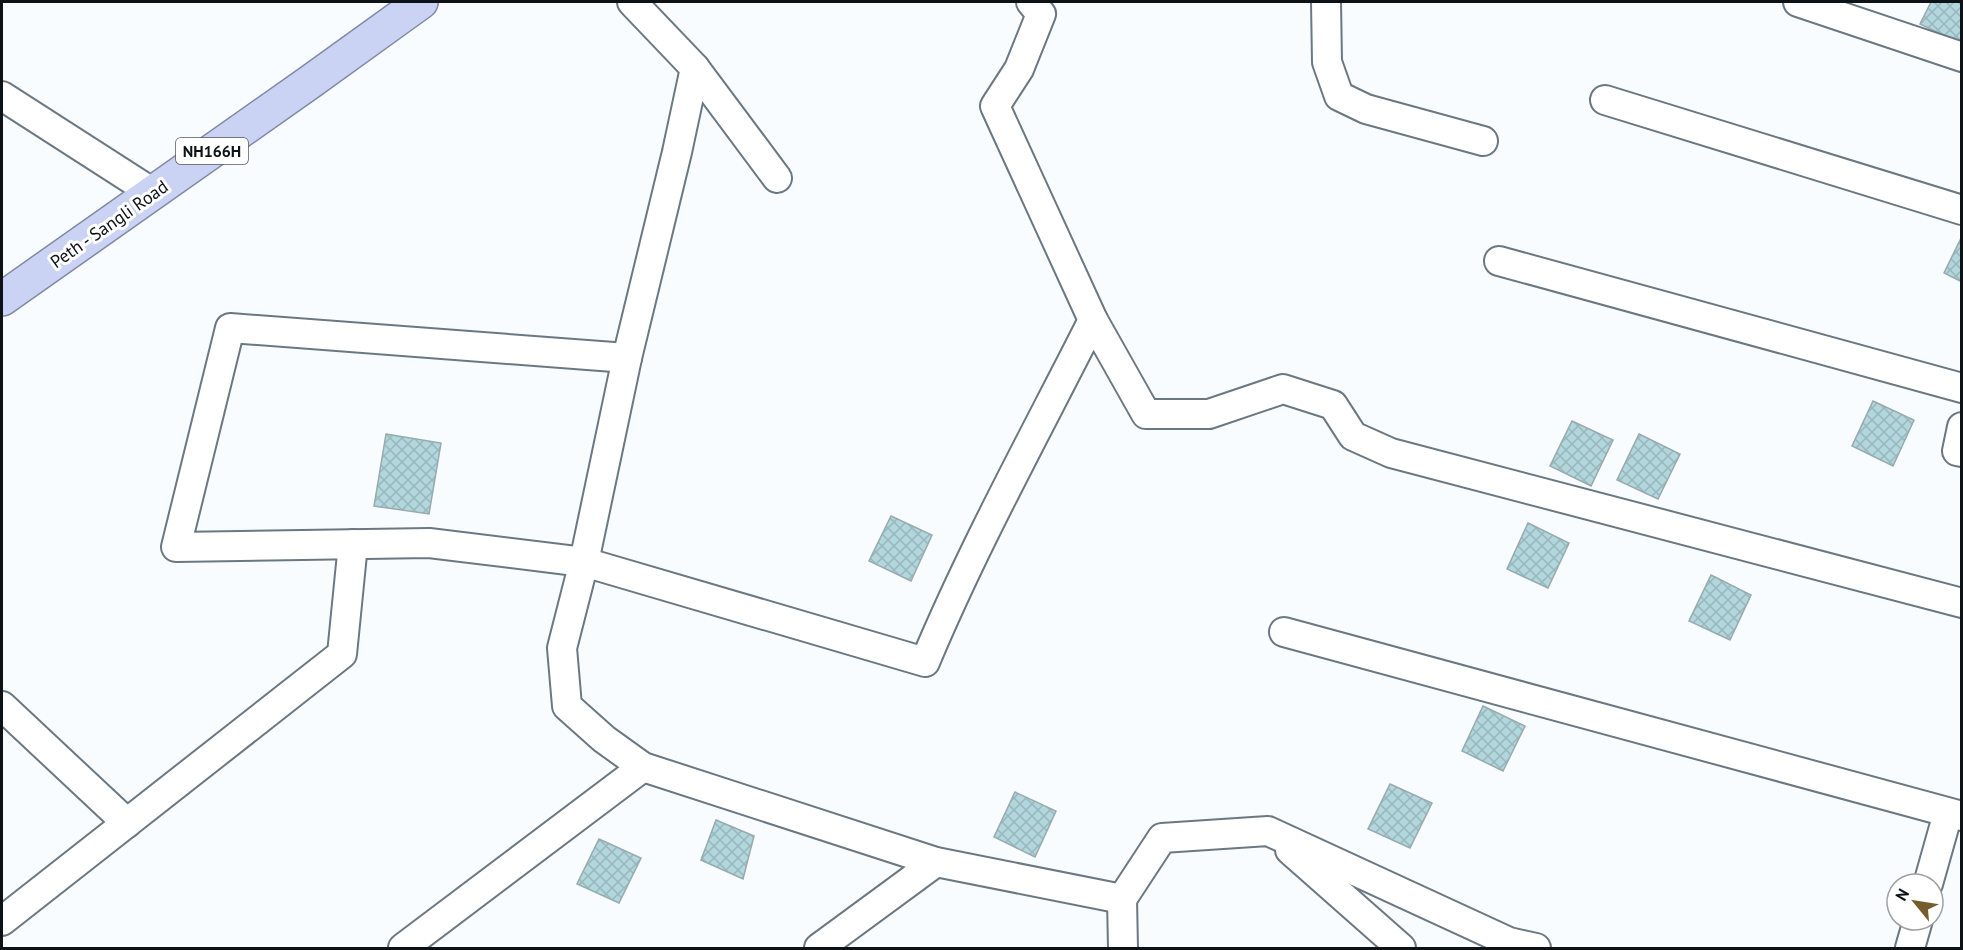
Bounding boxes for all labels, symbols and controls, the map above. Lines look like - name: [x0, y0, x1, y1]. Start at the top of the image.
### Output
- road number: NH166H: [176, 138, 248, 164]
- street label: Peth - Sangli Road: [46, 175, 172, 273]
- north arrow: [1885, 872, 1945, 932]
- text: N: [1891, 885, 1913, 904]

